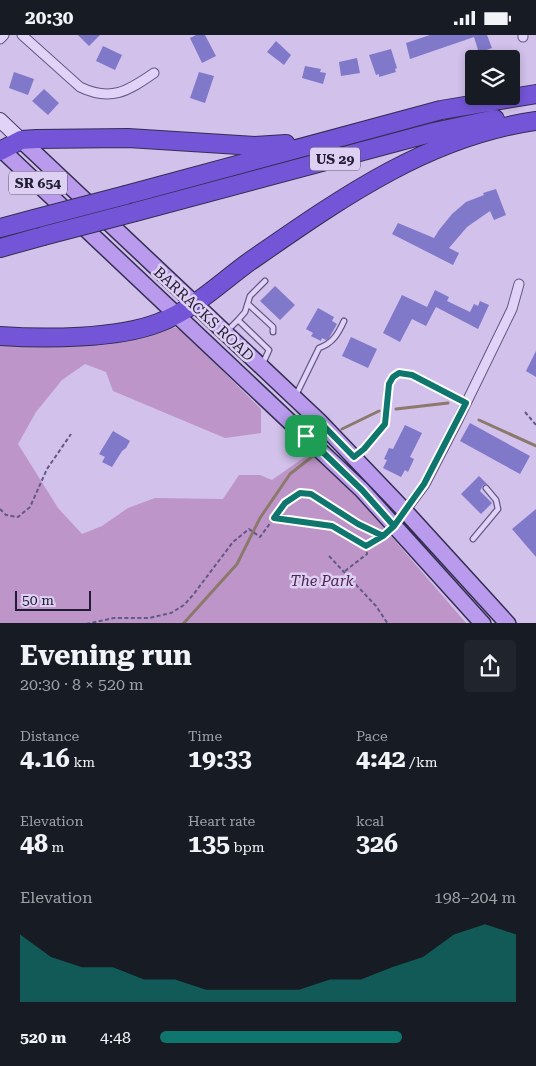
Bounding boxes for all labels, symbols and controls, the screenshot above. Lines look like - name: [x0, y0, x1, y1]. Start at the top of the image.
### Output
- text: 20:30: [25, 6, 74, 29]
- map controls: [465, 50, 520, 105]
- button: layers: [465, 50, 520, 105]
- road number: US 29: [310, 147, 360, 171]
- road number: SR 654: [9, 171, 67, 195]
- street label: BARRACKS ROAD: [150, 263, 258, 365]
- pin: [285, 415, 327, 457]
- icon: arrive: [292, 422, 320, 450]
- park label: The Park: [290, 572, 355, 590]
- scale bar: [15, 589, 91, 612]
- text: 50 m: [22, 592, 54, 608]
- text: Evening run: [20, 639, 192, 672]
- button: share: [464, 640, 516, 692]
- text: 20:30 · 8 × 520 m: [20, 675, 144, 694]
- text: Distance: [20, 728, 79, 744]
- text: Time: [188, 728, 222, 744]
- text: Pace: [356, 728, 388, 744]
- text: 4.16: [20, 744, 70, 773]
- text: 19:33: [188, 744, 252, 773]
- text: 4:42: [356, 744, 406, 773]
- text: km: [70, 754, 95, 770]
- text: /km: [406, 754, 438, 770]
- text: Elevation: [20, 813, 83, 829]
- text: Heart rate: [188, 813, 255, 829]
- text: kcal: [356, 813, 384, 829]
- text: 48: [20, 829, 48, 858]
- text: 135: [188, 829, 230, 858]
- text: 326: [356, 829, 398, 858]
- text: m: [48, 839, 64, 855]
- text: bpm: [230, 839, 265, 855]
- text: Elevation: [20, 888, 93, 907]
- text: 198–204 m: [434, 888, 516, 907]
- text: 520 m: [20, 1028, 66, 1047]
- text: 4:48: [100, 1028, 131, 1047]

